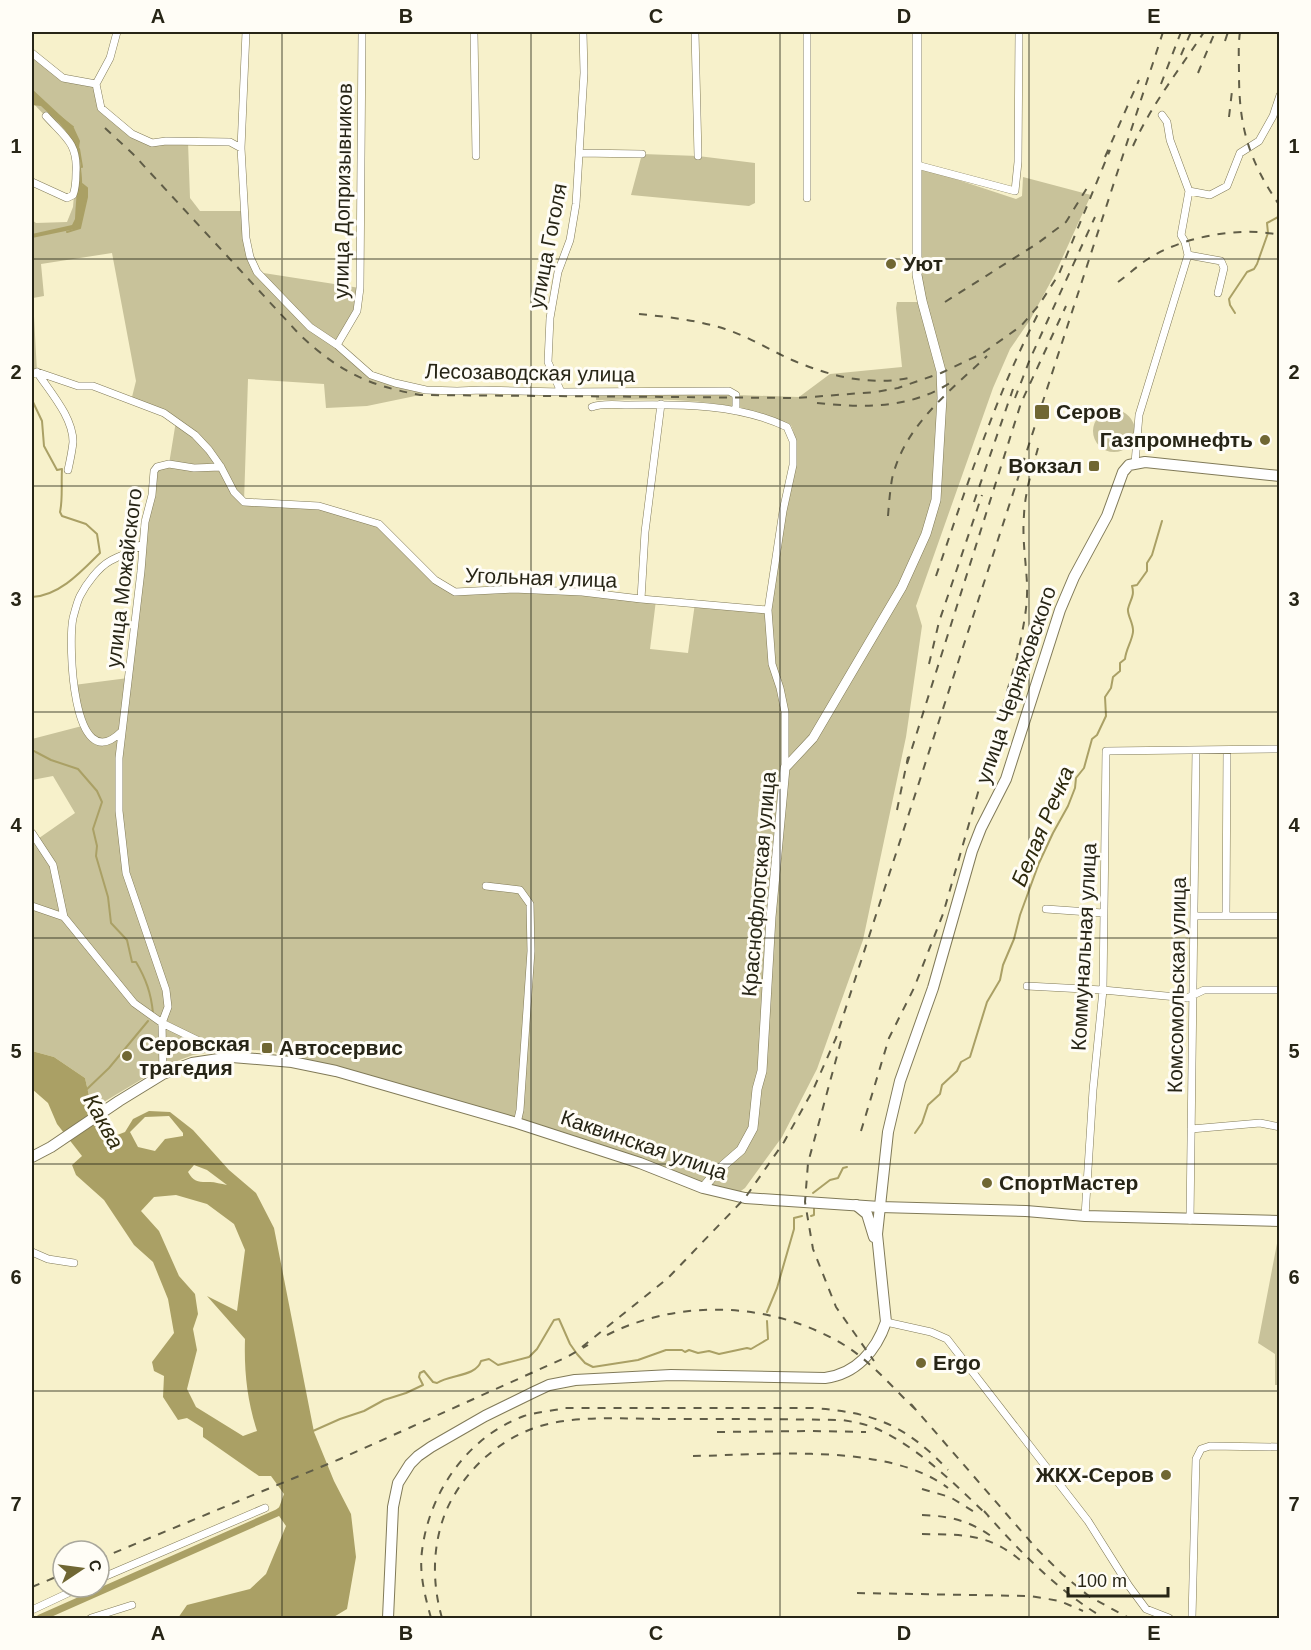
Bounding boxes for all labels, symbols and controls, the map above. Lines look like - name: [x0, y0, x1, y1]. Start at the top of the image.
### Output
- text: A: [151, 5, 165, 27]
- text: B: [399, 5, 413, 27]
- text: C: [649, 5, 663, 27]
- text: D: [897, 5, 911, 27]
- text: E: [1147, 5, 1161, 27]
- street label: улица Допризывников: [329, 83, 356, 299]
- text: 1: [10, 135, 22, 157]
- text: 1: [1288, 135, 1300, 157]
- street label: улица Гоголя: [524, 181, 571, 311]
- place label: Уют: [903, 252, 943, 275]
- marker: Уют: [884, 257, 898, 271]
- street label: Лесозаводская улица: [425, 359, 636, 386]
- text: 2: [10, 361, 22, 383]
- text: 2: [1288, 361, 1300, 383]
- place label: Серов: [1056, 400, 1122, 423]
- marker: Серов: [1033, 403, 1051, 421]
- place label: Газпромнефть: [1100, 428, 1253, 451]
- marker: Газпромнефть: [1258, 433, 1272, 447]
- place label: Вокзал: [1008, 454, 1082, 477]
- marker: Вокзал: [1087, 459, 1101, 473]
- street label: улица Можайского: [101, 487, 146, 669]
- street label: Угольная улица: [465, 563, 618, 592]
- street label: улица Черняховского: [971, 583, 1060, 787]
- text: 3: [10, 588, 22, 610]
- text: 3: [1288, 588, 1300, 610]
- water label: Белая Речка: [1006, 762, 1079, 890]
- street label: Краснофлотская улица: [737, 770, 780, 998]
- text: 4: [10, 814, 22, 836]
- text: 4: [1288, 814, 1300, 836]
- street label: Коммунальная улица: [1067, 842, 1100, 1052]
- street label: Комсомольская улица: [1163, 876, 1190, 1093]
- place label: Серовская трагедия: [139, 1032, 250, 1079]
- place label: Автосервис: [279, 1036, 403, 1059]
- text: 5: [10, 1040, 22, 1062]
- text: 5: [1288, 1040, 1300, 1062]
- marker: Автосервис: [260, 1041, 274, 1055]
- marker: Серовская трагедия: [120, 1049, 134, 1063]
- water label: Каква: [78, 1089, 129, 1153]
- street label: Каквинская улица: [558, 1105, 731, 1184]
- place label: СпортМастер: [999, 1171, 1138, 1194]
- marker: СпортМастер: [980, 1176, 994, 1190]
- text: 6: [10, 1266, 22, 1288]
- text: 6: [1288, 1266, 1300, 1288]
- place label: Ergo: [933, 1351, 981, 1374]
- marker: Ergo: [914, 1356, 928, 1370]
- place label: ЖКХ-Серов: [1035, 1463, 1154, 1486]
- marker: ЖКХ-Серов: [1159, 1468, 1173, 1482]
- text: 7: [10, 1493, 22, 1515]
- text: 7: [1288, 1493, 1300, 1515]
- north arrow: [51, 1539, 111, 1599]
- text: С: [86, 1558, 105, 1574]
- scale bar: [1068, 1560, 1168, 1598]
- text: 100 m: [1077, 1571, 1127, 1591]
- text: A: [151, 1622, 165, 1644]
- text: B: [399, 1622, 413, 1644]
- text: C: [649, 1622, 663, 1644]
- text: D: [897, 1622, 911, 1644]
- text: E: [1147, 1622, 1161, 1644]

